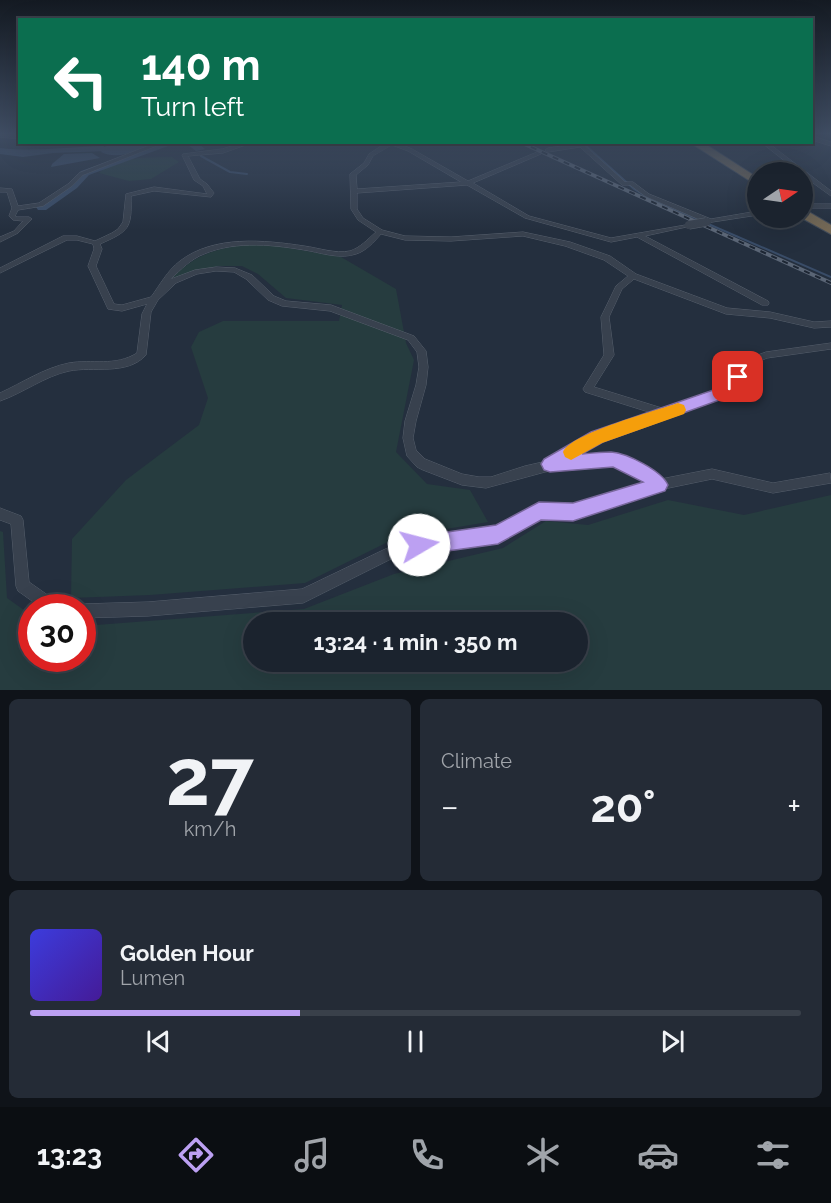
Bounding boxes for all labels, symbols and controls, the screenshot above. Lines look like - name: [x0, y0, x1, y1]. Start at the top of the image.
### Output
- text: 140 m: [141, 41, 261, 90]
- icon: left: [42, 42, 120, 120]
- text: Turn left: [141, 91, 244, 122]
- north arrow: [747, 162, 813, 228]
- map controls: [747, 162, 813, 228]
- pin: [712, 351, 763, 402]
- icon: arrive: [721, 360, 754, 393]
- position arrow: [387, 513, 451, 577]
- speed limit sign: 30: [18, 594, 96, 672]
- text: 13:24 · 1 min · 350 m: [314, 629, 517, 655]
- text: 27: [166, 732, 254, 823]
- text: Climate: [441, 749, 512, 773]
- text: 20°: [590, 780, 656, 833]
- text: −: [441, 787, 459, 826]
- text: +: [787, 787, 801, 826]
- text: km/h: [184, 817, 236, 841]
- text: Golden Hour: [120, 940, 254, 966]
- text: Lumen: [120, 966, 185, 990]
- icon: previous: [142, 1025, 175, 1058]
- icon: pause: [399, 1025, 432, 1058]
- icon: next: [656, 1025, 689, 1058]
- icon: directions: [175, 1134, 217, 1176]
- icon: music: [291, 1134, 333, 1176]
- icon: phone: [406, 1134, 448, 1176]
- icon: climate: [522, 1134, 564, 1176]
- icon: car: [637, 1134, 679, 1176]
- icon: filters: [752, 1134, 794, 1176]
- text: 13:23: [37, 1140, 102, 1171]

